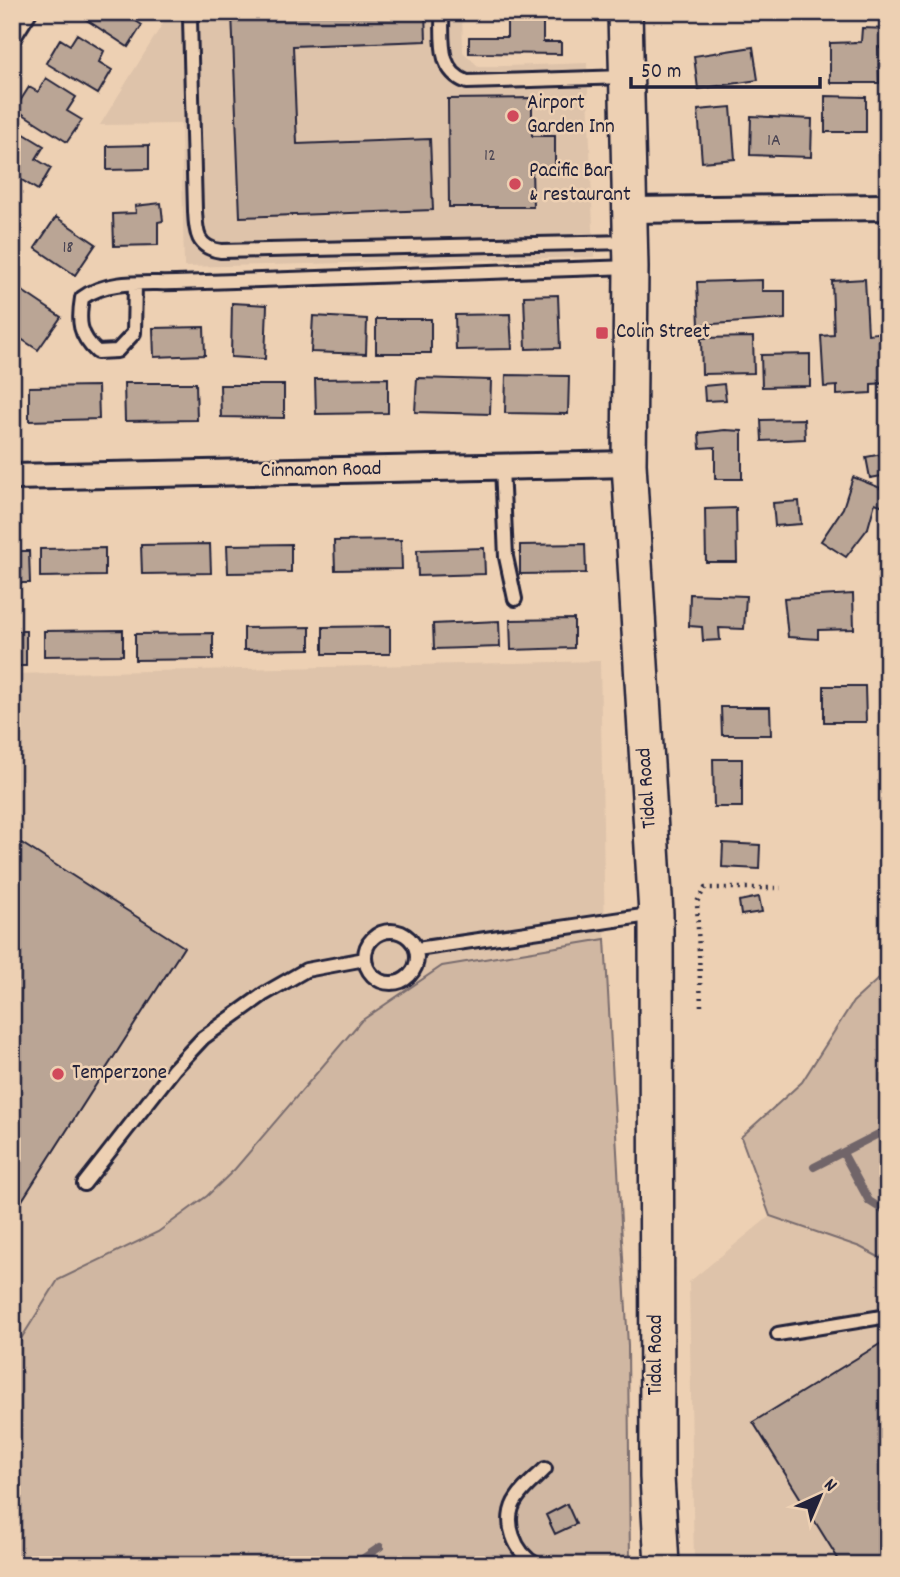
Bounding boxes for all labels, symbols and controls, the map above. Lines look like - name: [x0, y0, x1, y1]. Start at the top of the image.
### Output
- scale bar: [631, 46, 820, 90]
- text: 50 m: [641, 58, 681, 88]
- place label: Airport Garden Inn: [527, 89, 615, 143]
- marker: Airport Garden Inn: [505, 108, 521, 124]
- house number: 1A: [767, 129, 781, 154]
- house number: 12: [484, 144, 496, 169]
- place label: Pacific Bar & restaurant: [529, 157, 631, 211]
- marker: Pacific Bar & restaurant: [507, 176, 523, 192]
- house number: 18: [62, 236, 74, 261]
- place label: Colin Street: [616, 318, 710, 348]
- marker: Colin Street: [594, 325, 610, 341]
- street label: Cinnamon Road: [260, 455, 382, 487]
- street label: Tidal Road: [630, 747, 666, 829]
- place label: Temperzone: [72, 1059, 167, 1089]
- marker: Temperzone: [50, 1066, 66, 1082]
- street label: Tidal Road: [642, 1314, 672, 1396]
- north arrow: [785, 1462, 855, 1532]
- text: N: [817, 1473, 842, 1499]

